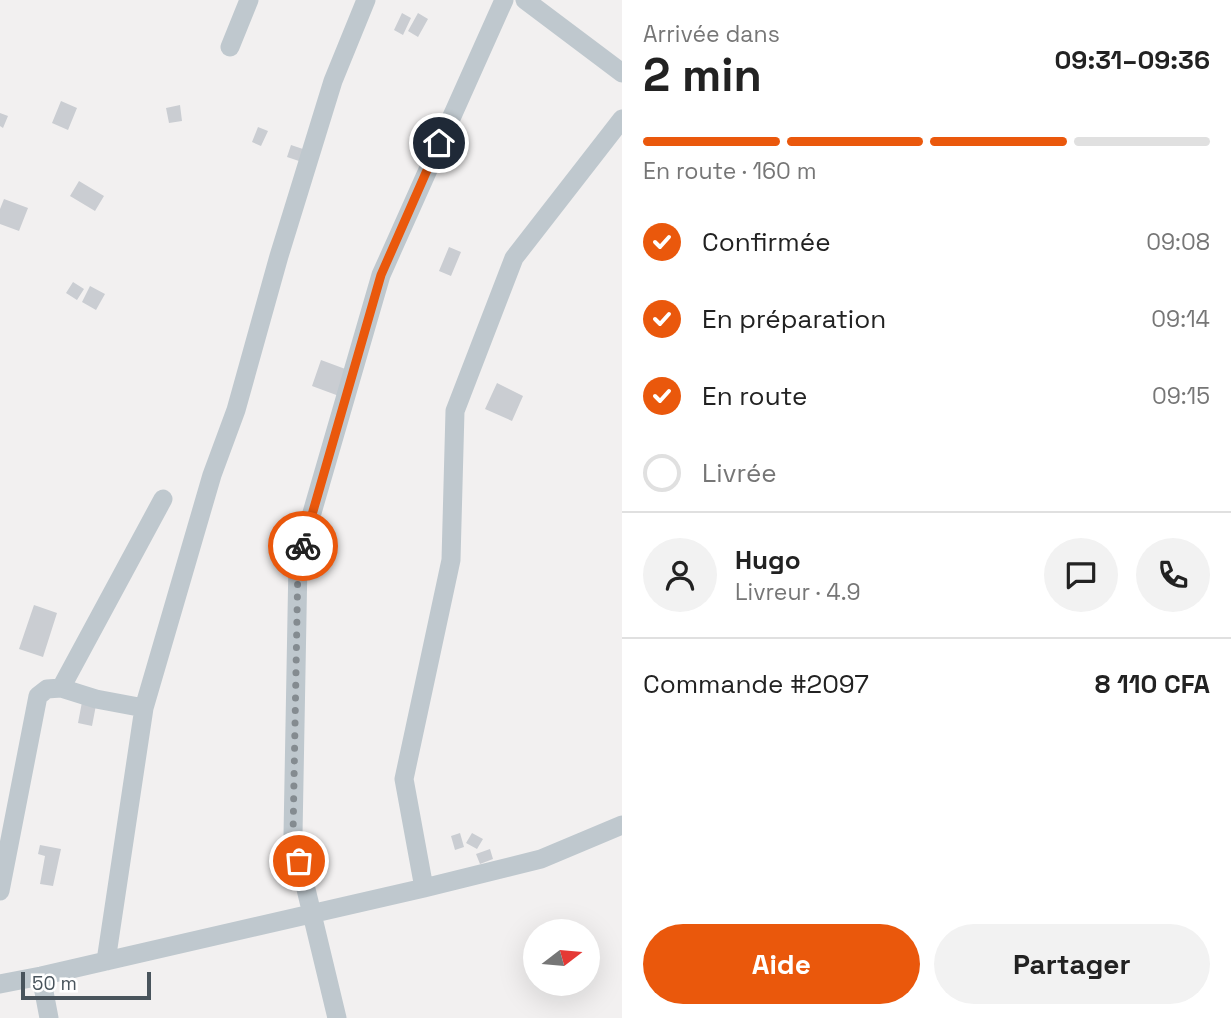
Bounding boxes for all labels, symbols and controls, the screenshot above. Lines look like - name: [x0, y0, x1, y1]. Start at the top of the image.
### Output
- text: Arrivée dans: [643, 19, 780, 49]
- text: 09:31–09:36: [1055, 43, 1210, 77]
- text: 2 min: [643, 46, 762, 104]
- pin: [409, 113, 469, 173]
- icon: home: [420, 124, 458, 162]
- text: En route · 160 m: [643, 156, 817, 186]
- icon: check: [643, 223, 681, 261]
- text: Confirmée: [702, 225, 831, 259]
- text: 09:08: [1146, 227, 1210, 257]
- icon: check: [643, 300, 681, 338]
- text: En préparation: [702, 302, 886, 336]
- text: 09:14: [1151, 304, 1210, 334]
- icon: check: [643, 377, 681, 415]
- text: En route: [702, 379, 807, 413]
- text: 09:15: [1152, 381, 1210, 411]
- text: Livrée: [702, 456, 777, 490]
- courier: [268, 511, 338, 581]
- icon: bike: [284, 527, 322, 565]
- button: person: [643, 538, 717, 612]
- button: chat: [1044, 538, 1118, 612]
- button: phone: [1136, 538, 1210, 612]
- text: Hugo: [735, 543, 801, 577]
- text: Livreur · 4.9: [735, 577, 861, 607]
- text: Commande #2097: [643, 667, 869, 701]
- text: 8 110 CFA: [1095, 667, 1210, 701]
- pin: [269, 831, 329, 891]
- icon: bag: [280, 842, 318, 880]
- north arrow: [523, 919, 600, 996]
- map controls: [523, 919, 600, 996]
- button: Aide: [643, 924, 920, 1004]
- button: Partager: [934, 924, 1210, 1004]
- scale bar: [21, 969, 150, 1001]
- text: 50 m: [32, 971, 77, 996]

